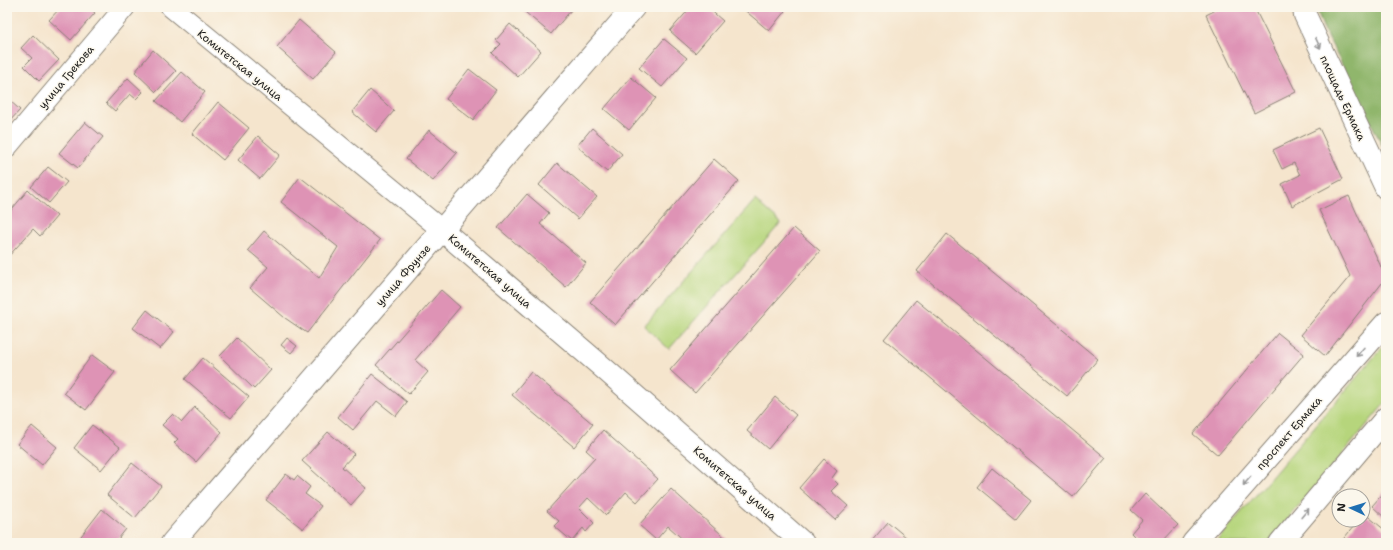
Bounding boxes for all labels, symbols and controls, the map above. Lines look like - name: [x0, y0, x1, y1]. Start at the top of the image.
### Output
- street label: Комитетская улица: [194, 26, 286, 105]
- one-way arrow: [1315, 37, 1322, 49]
- street label: улица Грекова: [35, 42, 98, 112]
- street label: площадь Ермака: [1316, 53, 1369, 144]
- street label: Комитетская улица: [445, 231, 535, 312]
- street label: улица Фрунзе: [372, 241, 434, 309]
- one-way arrow: [1356, 347, 1365, 357]
- street label: проспект Ермака: [1253, 393, 1326, 473]
- street label: Комитетская улица: [690, 443, 780, 524]
- one-way arrow: [1242, 476, 1251, 487]
- north arrow: [1331, 488, 1371, 528]
- text: N: [1334, 502, 1349, 512]
- one-way arrow: [1301, 508, 1310, 519]

